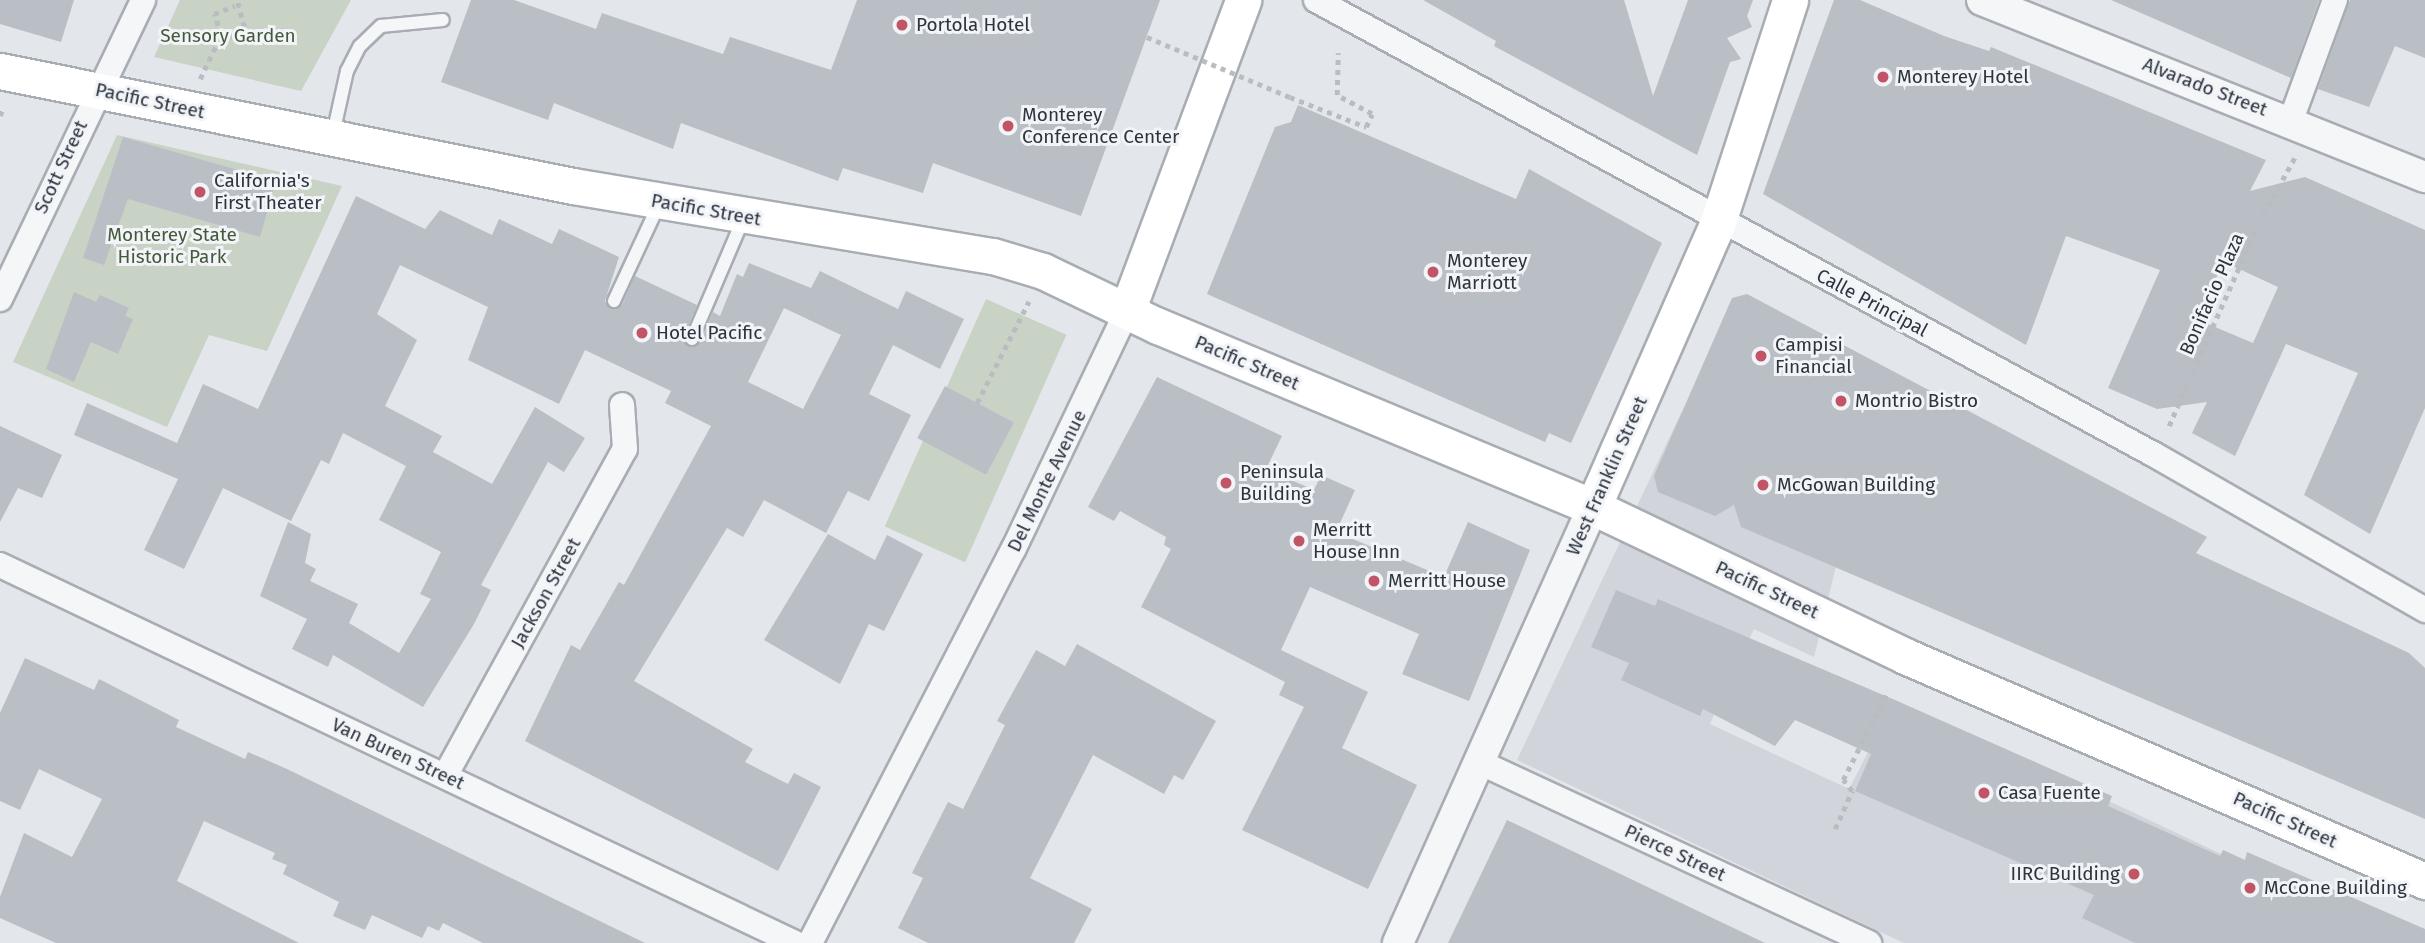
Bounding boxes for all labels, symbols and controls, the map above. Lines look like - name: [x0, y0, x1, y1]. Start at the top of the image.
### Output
- place label: Portola Hotel: [916, 14, 1030, 36]
- marker: Portola Hotel: [894, 17, 910, 33]
- park label: Sensory Garden: [160, 25, 296, 47]
- street label: Alvarado Street: [2139, 53, 2271, 121]
- place label: Monterey Hotel: [1897, 66, 2029, 88]
- marker: Monterey Hotel: [1875, 69, 1891, 85]
- street label: Pacific Street: [93, 78, 207, 124]
- place label: Monterey Conference Center: [1022, 104, 1179, 148]
- street label: Scott Street: [29, 117, 93, 217]
- marker: Monterey Conference Center: [1000, 118, 1016, 134]
- place label: California's First Theater: [214, 170, 322, 214]
- marker: California's First Theater: [192, 184, 208, 200]
- street label: Pacific Street: [649, 189, 763, 231]
- park label: Monterey State Historic Park: [107, 224, 237, 268]
- street label: Bonifacio Plaza: [2175, 230, 2249, 358]
- place label: Monterey Marriott: [1447, 250, 1527, 294]
- marker: Monterey Marriott: [1425, 264, 1441, 280]
- street label: Calle Principal: [1812, 264, 1932, 342]
- place label: Hotel Pacific: [656, 322, 762, 344]
- marker: Hotel Pacific: [634, 325, 650, 341]
- street label: Pacific Street: [1191, 331, 1303, 395]
- place label: Campisi Financial: [1775, 334, 1852, 378]
- marker: Campisi Financial: [1753, 348, 1769, 364]
- place label: Montrio Bistro: [1855, 390, 1978, 412]
- street label: West Franklin Street: [1562, 393, 1652, 559]
- marker: Montrio Bistro: [1833, 393, 1849, 409]
- street label: Del Monte Avenue: [1003, 406, 1091, 556]
- place label: Peninsula Building: [1240, 461, 1324, 505]
- place label: McGowan Building: [1777, 474, 1935, 496]
- marker: Peninsula Building: [1218, 475, 1234, 491]
- marker: McGowan Building: [1755, 477, 1771, 493]
- place label: Merritt House Inn: [1313, 519, 1400, 563]
- marker: Merritt House Inn: [1291, 533, 1307, 549]
- street label: Jackson Street: [506, 534, 586, 652]
- street label: Pacific Street: [1712, 556, 1822, 624]
- place label: Merritt House: [1388, 570, 1506, 592]
- marker: Merritt House: [1366, 573, 1382, 589]
- street label: Van Buren Street: [328, 713, 468, 795]
- place label: Casa Fuente: [1998, 782, 2101, 804]
- marker: Casa Fuente: [1976, 785, 1992, 801]
- street label: Pacific Street: [2229, 787, 2341, 853]
- street label: Pierce Street: [1621, 820, 1729, 886]
- place label: IIRC Building: [2011, 863, 2120, 885]
- marker: IIRC Building: [2126, 866, 2142, 882]
- place label: McCone Building: [2264, 877, 2407, 899]
- marker: McCone Building: [2242, 880, 2258, 896]

